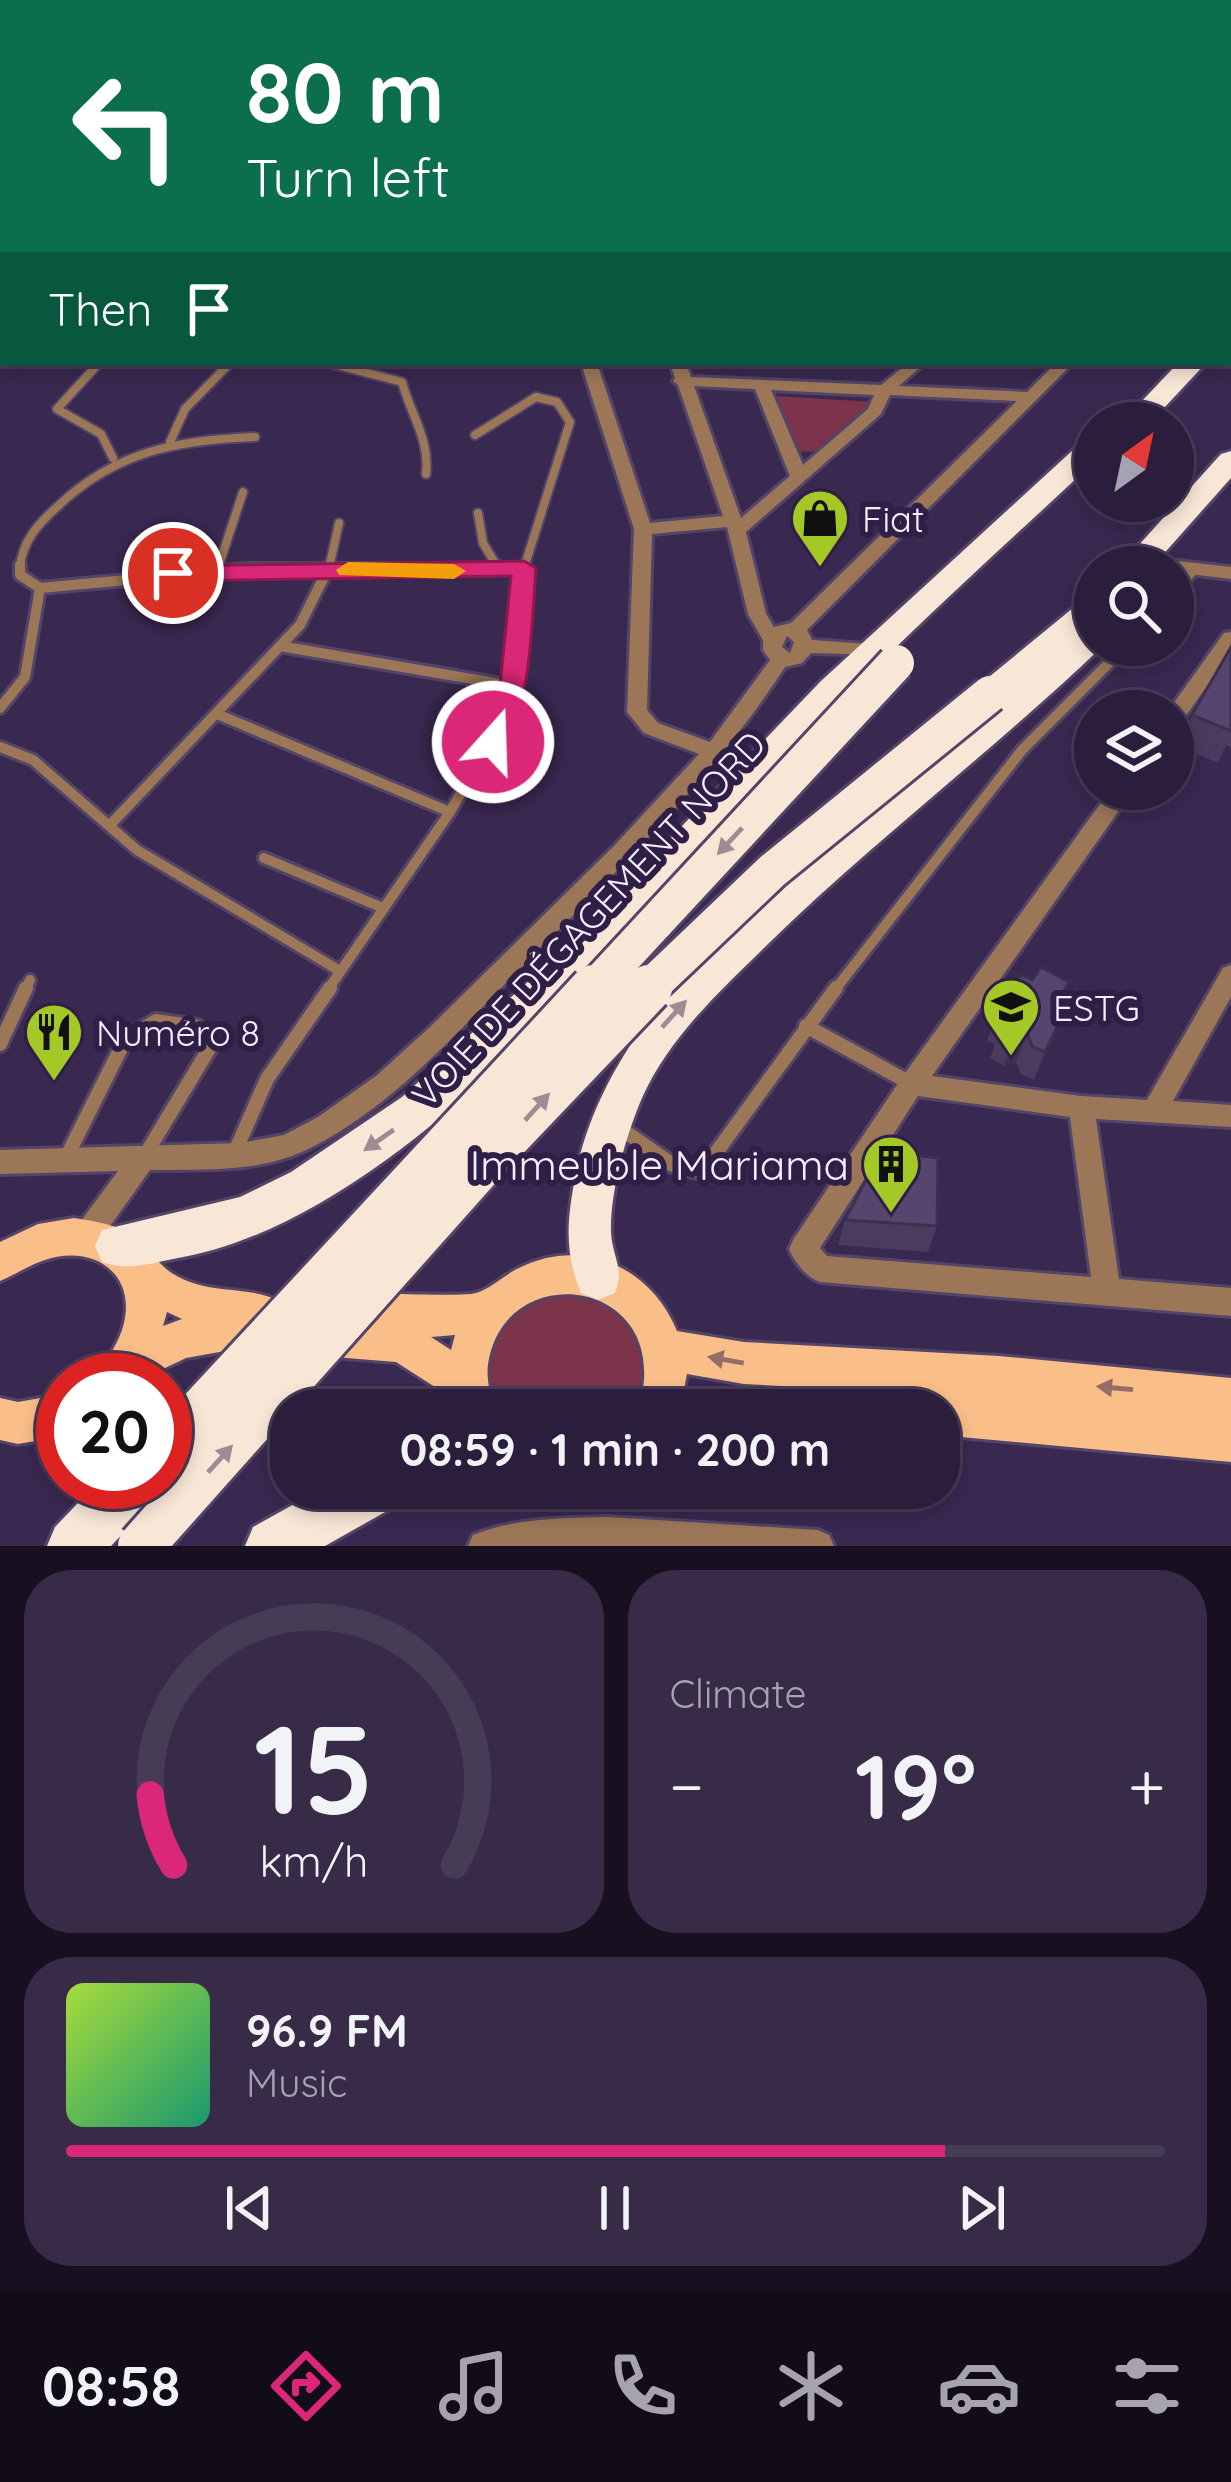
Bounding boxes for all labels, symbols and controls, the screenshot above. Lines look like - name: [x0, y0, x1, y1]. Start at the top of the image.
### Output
- text: 80 m: [246, 39, 445, 144]
- icon: left: [48, 48, 204, 204]
- text: Turn left: [246, 143, 450, 211]
- icon: arrive: [176, 276, 242, 342]
- text: Then: [48, 281, 152, 337]
- north arrow: [1074, 402, 1194, 522]
- map controls: [1074, 402, 1194, 810]
- shop icon: Fiat: [789, 487, 851, 569]
- place label: Fiat: [862, 496, 924, 541]
- pin: [122, 522, 224, 624]
- icon: arrive: [140, 540, 206, 606]
- button: search: [1074, 546, 1194, 666]
- position arrow: [430, 679, 556, 805]
- button: layers: [1074, 690, 1194, 810]
- street label: VOIE DE DÉGAGEMENT NORD: [402, 721, 774, 1117]
- one-way arrow: [717, 826, 744, 855]
- school or university icon: ESTG: [980, 976, 1042, 1058]
- place label: ESTG: [1053, 985, 1140, 1030]
- one-way arrow: [660, 999, 687, 1029]
- restaurant icon: Numéro 8: [23, 1001, 85, 1083]
- place label: Numéro 8: [96, 1010, 260, 1055]
- one-way arrow: [523, 1093, 550, 1122]
- one-way arrow: [363, 1127, 395, 1151]
- building icon: Immeuble Mariama: [860, 1133, 922, 1215]
- place label: Immeuble Mariama: [470, 1138, 849, 1191]
- one-way arrow: [706, 1350, 744, 1369]
- speed limit sign: 20: [36, 1353, 192, 1509]
- one-way arrow: [1095, 1378, 1133, 1397]
- text: 08:59 · 1 min · 200 m: [400, 1421, 830, 1477]
- one-way arrow: [206, 1445, 233, 1474]
- text: Climate: [670, 1669, 807, 1718]
- text: 15: [254, 1689, 374, 1845]
- text: 19°: [855, 1729, 977, 1842]
- text: −: [670, 1744, 704, 1827]
- text: +: [1128, 1744, 1165, 1827]
- text: km/h: [259, 1833, 368, 1887]
- text: 96.9 FM: [246, 2002, 408, 2058]
- text: Music: [246, 2058, 347, 2107]
- icon: previous: [216, 2175, 282, 2241]
- icon: pause: [582, 2175, 648, 2241]
- icon: next: [949, 2175, 1015, 2241]
- icon: directions: [264, 2344, 348, 2428]
- icon: music: [432, 2344, 516, 2428]
- icon: phone: [601, 2344, 685, 2428]
- icon: climate: [769, 2344, 853, 2428]
- icon: car: [937, 2344, 1021, 2428]
- icon: filters: [1105, 2344, 1189, 2428]
- text: 08:58: [42, 2352, 180, 2420]

